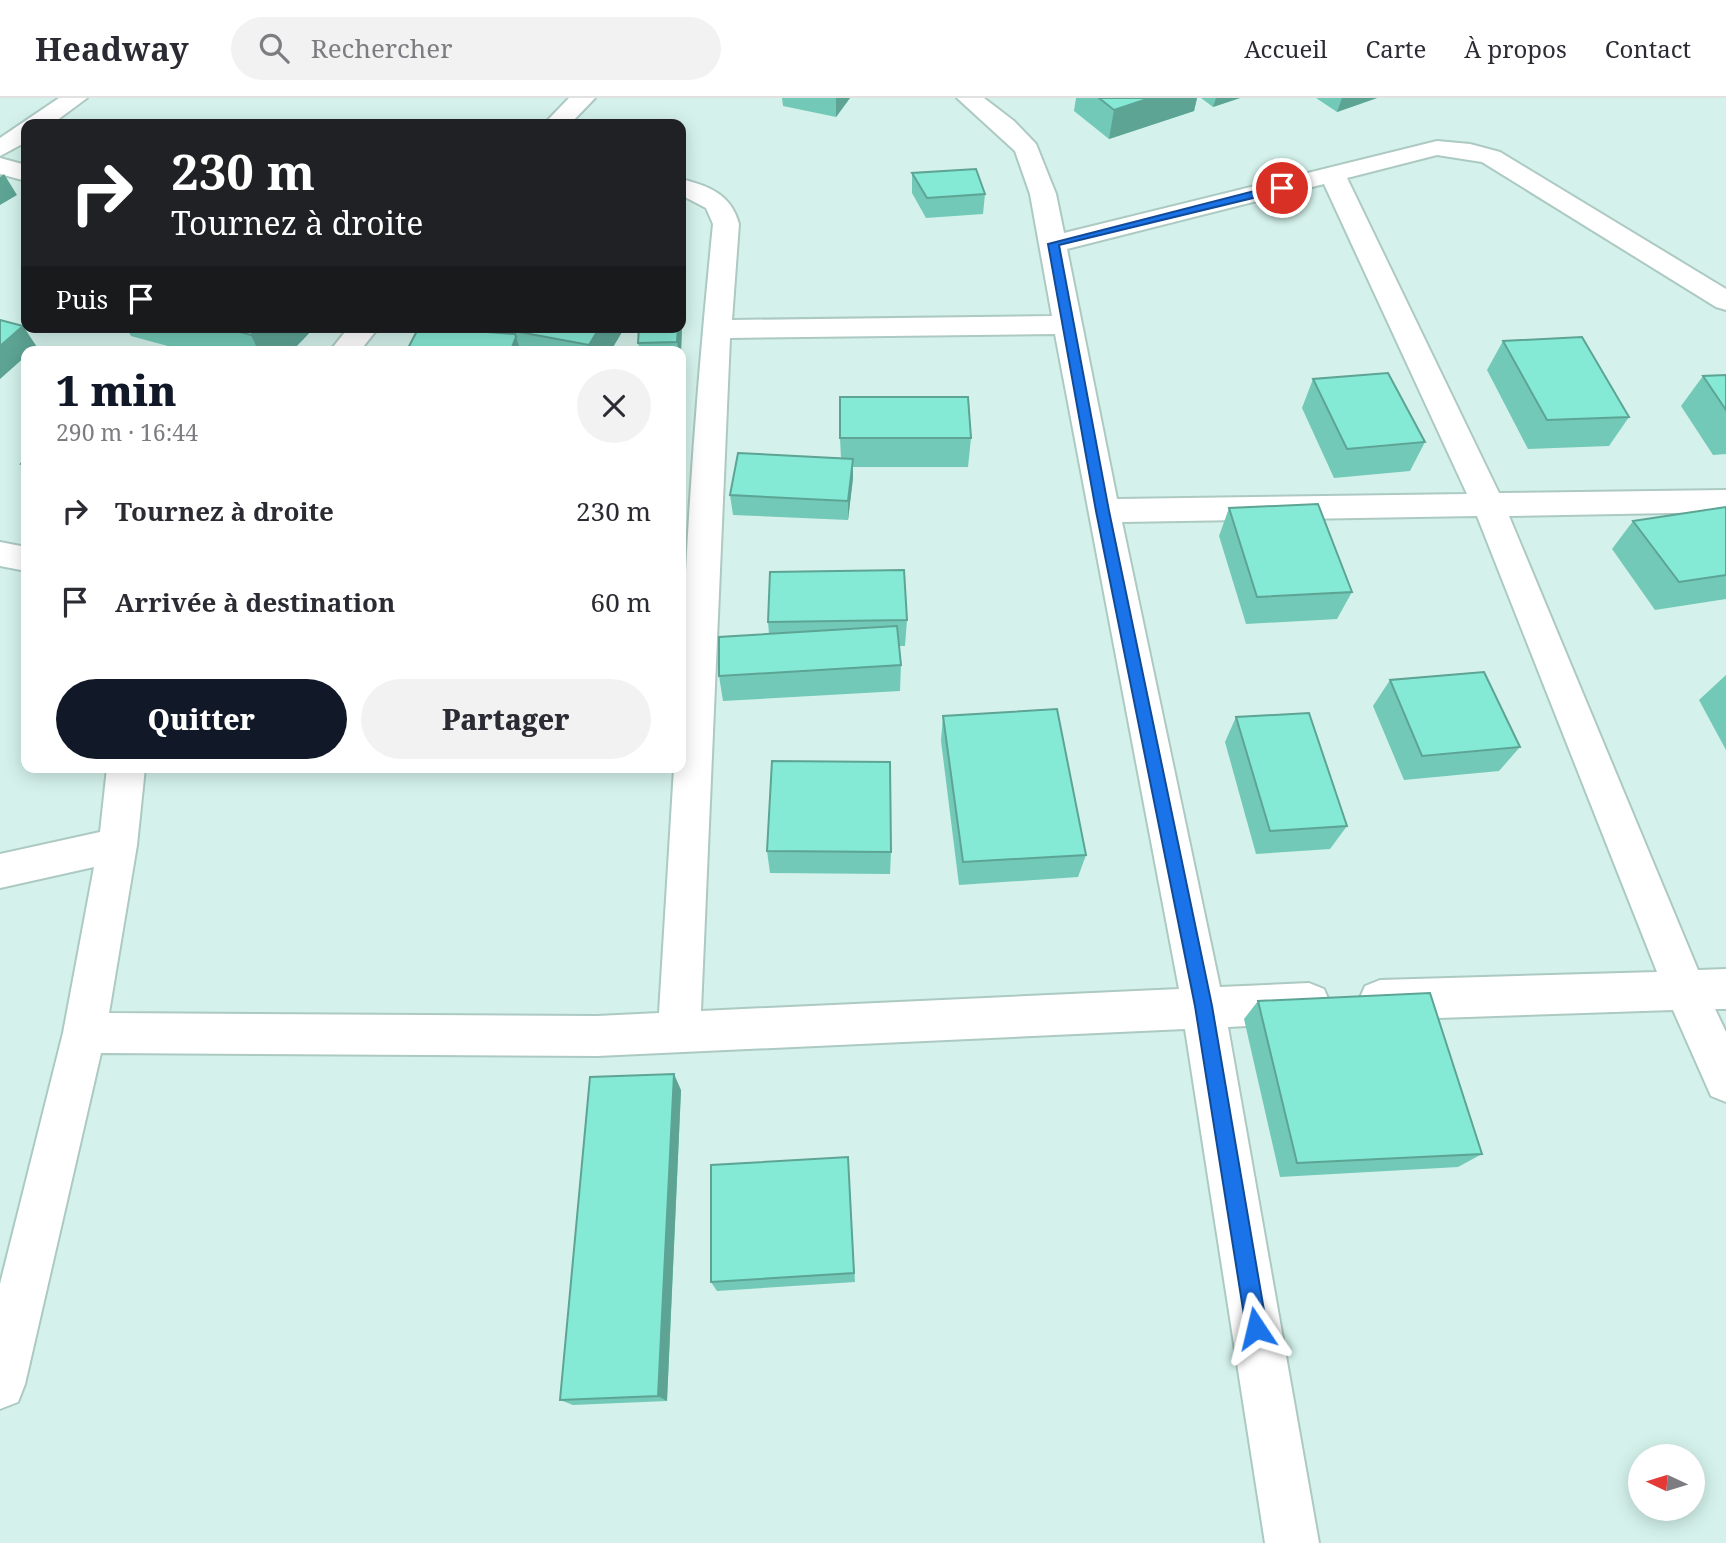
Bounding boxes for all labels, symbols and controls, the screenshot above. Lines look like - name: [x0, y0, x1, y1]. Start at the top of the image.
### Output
- search box: [231, 17, 721, 80]
- text: Headway: [35, 26, 189, 71]
- icon: search: [255, 29, 293, 67]
- text: Rechercher: [311, 30, 453, 66]
- text: Accueil: [1244, 32, 1327, 65]
- text: Carte: [1365, 32, 1426, 65]
- text: À propos: [1464, 32, 1567, 65]
- text: Contact: [1605, 32, 1691, 65]
- text: 230 m: [171, 138, 315, 204]
- icon: right: [56, 147, 147, 238]
- pin: [1252, 158, 1312, 218]
- icon: arrive: [1263, 169, 1301, 207]
- text: Tournez à droite: [171, 201, 423, 244]
- icon: arrive: [122, 280, 160, 318]
- text: Puis: [56, 281, 108, 317]
- text: 1 min: [56, 361, 177, 418]
- button: close: [577, 369, 651, 443]
- text: 290 m · 16:44: [56, 416, 198, 448]
- icon: right: [56, 492, 94, 530]
- text: Tournez à droite: [115, 493, 334, 529]
- text: 230 m: [576, 493, 651, 529]
- icon: arrive: [56, 583, 94, 621]
- text: Arrivée à destination: [115, 584, 395, 620]
- text: 60 m: [591, 584, 651, 620]
- button: Quitter: [56, 679, 347, 759]
- button: Partager: [361, 679, 651, 759]
- position arrow: [1219, 1291, 1293, 1365]
- north arrow: [1628, 1444, 1704, 1521]
- map controls: [1628, 1444, 1705, 1521]

